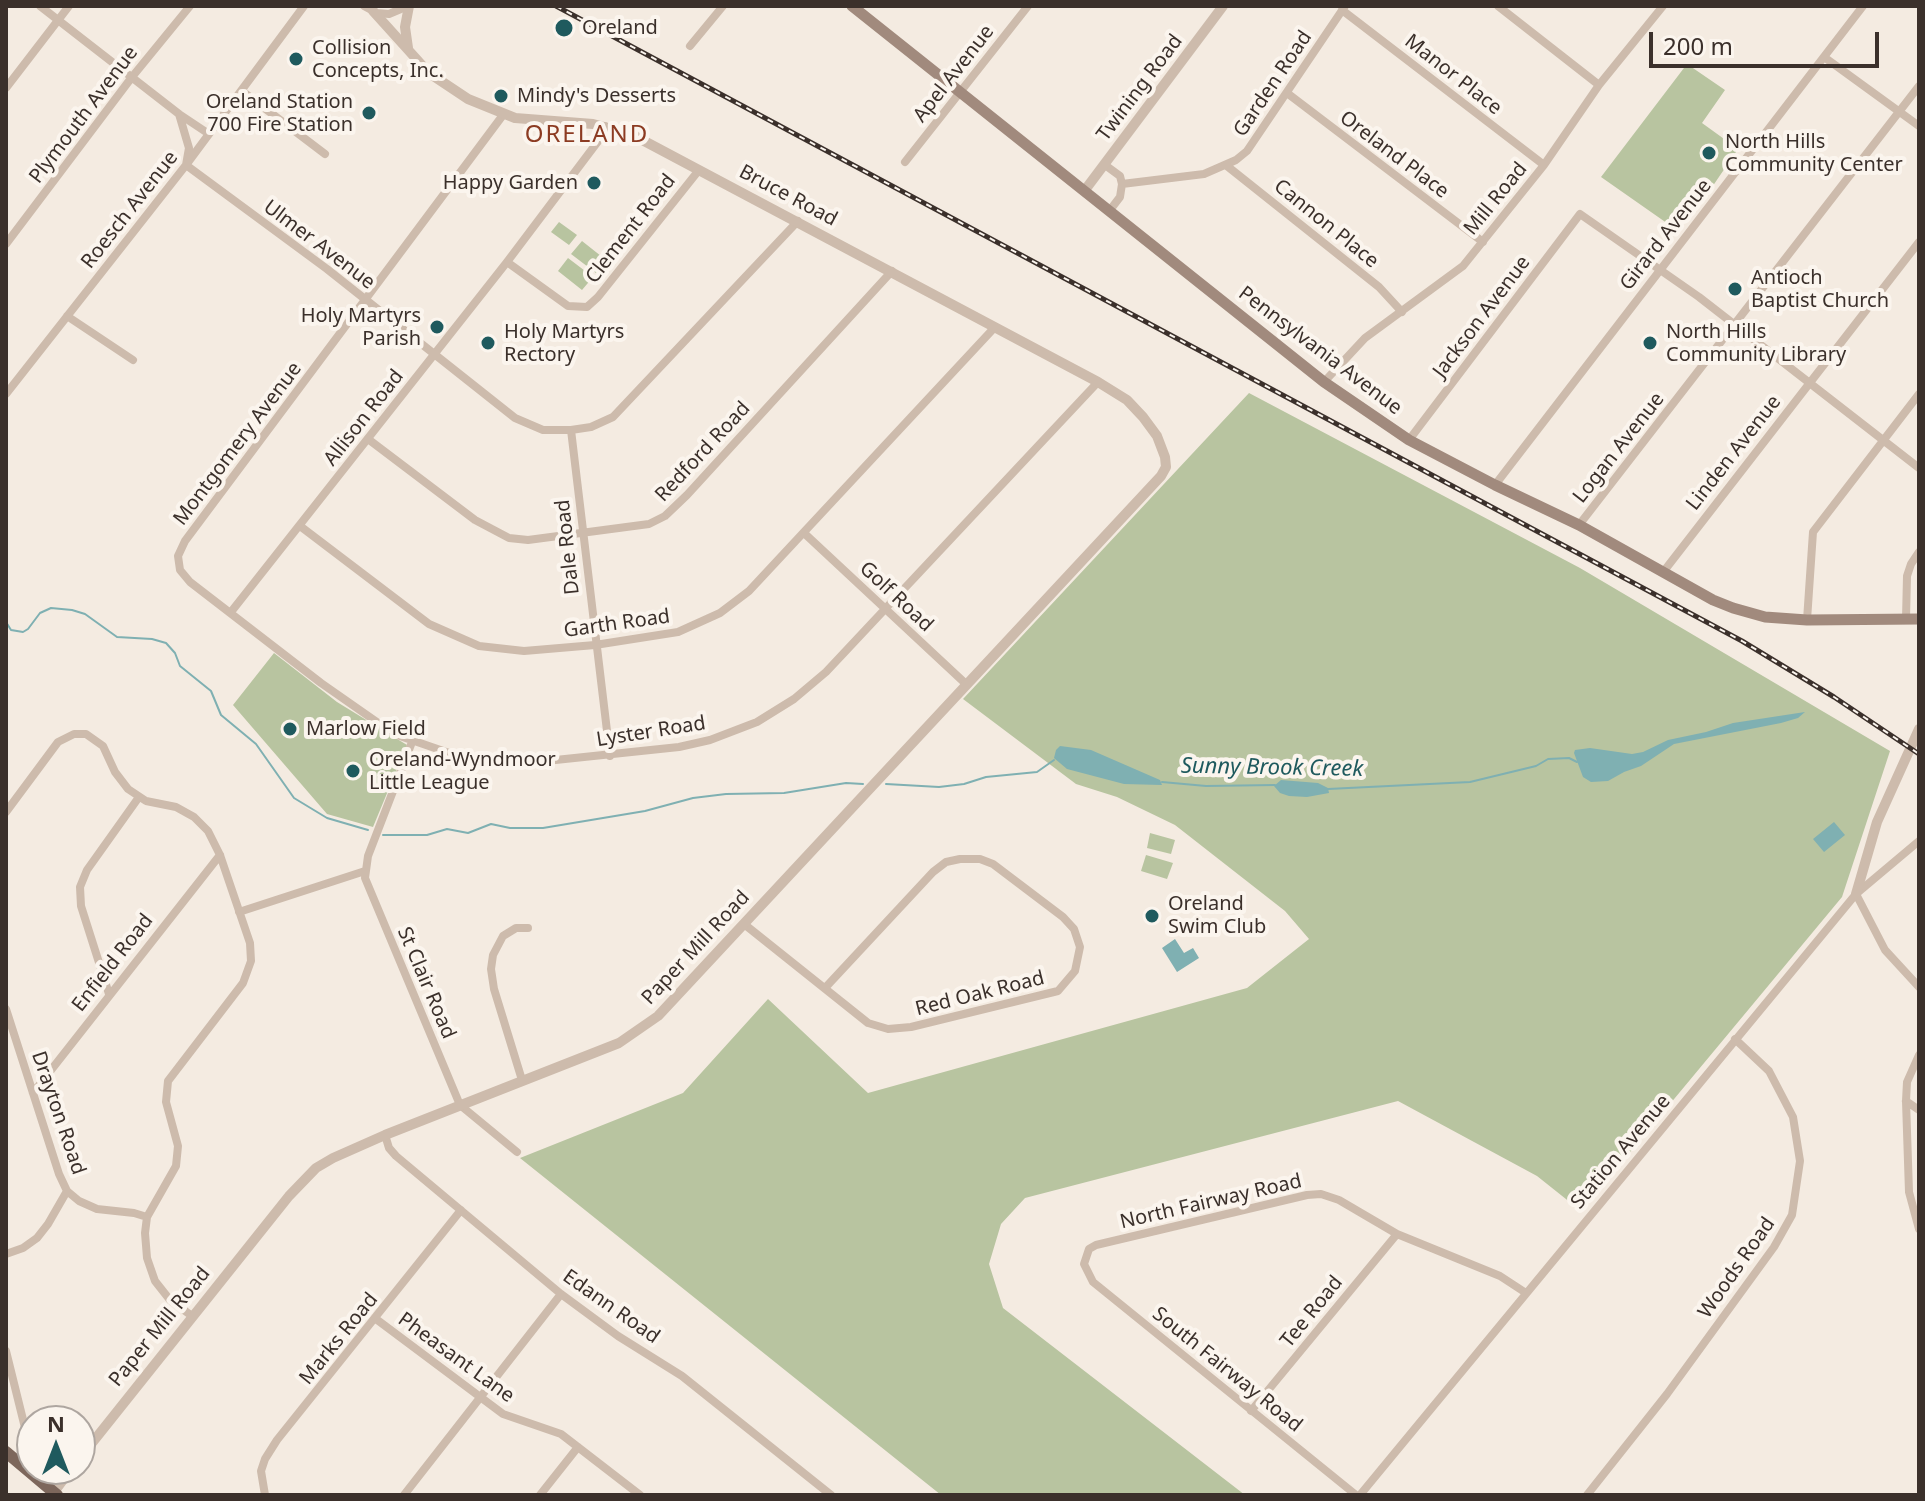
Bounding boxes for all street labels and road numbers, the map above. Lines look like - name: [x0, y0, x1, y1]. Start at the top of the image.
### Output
- street label: Apel Avenue: [909, 21, 999, 127]
- street label: Garden Road: [1229, 26, 1317, 142]
- street label: Twining Road: [1092, 30, 1188, 146]
- street label: Manor Place: [1400, 30, 1506, 120]
- street label: Plymouth Avenue: [25, 42, 143, 188]
- street label: Oreland Place: [1335, 106, 1453, 204]
- street label: Roesch Avenue: [77, 146, 183, 274]
- street label: Mill Road: [1459, 158, 1533, 240]
- street label: Bruce Road: [735, 160, 841, 232]
- street label: Clement Road: [581, 170, 681, 288]
- street label: Cannon Place: [1269, 175, 1383, 273]
- street label: Girard Avenue: [1615, 175, 1717, 295]
- street label: Ulmer Avenue: [258, 195, 380, 295]
- street label: Jackson Avenue: [1428, 251, 1536, 383]
- street label: Pennsylvania Avenue: [1233, 282, 1407, 420]
- street label: Montgomery Avenue: [169, 358, 307, 530]
- street label: Allison Road: [319, 365, 409, 471]
- street label: Logan Avenue: [1568, 388, 1670, 508]
- street label: Linden Avenue: [1682, 391, 1786, 515]
- street label: Redford Road: [650, 397, 756, 507]
- street label: Dale Road: [551, 498, 585, 596]
- street label: Golf Road: [854, 557, 938, 637]
- street label: Garth Road: [562, 605, 672, 643]
- street label: Lyster Road: [595, 712, 707, 752]
- street label: Paper Mill Road: [637, 886, 755, 1010]
- street label: Enfield Road: [67, 909, 159, 1017]
- street label: St Clair Road: [392, 923, 460, 1043]
- street label: Red Oak Road: [913, 966, 1047, 1022]
- street label: Drayton Road: [26, 1048, 90, 1178]
- street label: Station Avenue: [1566, 1090, 1676, 1214]
- street label: North Fairway Road: [1118, 1169, 1304, 1235]
- street label: Woods Road: [1693, 1213, 1781, 1323]
- street label: Paper Mill Road: [104, 1262, 216, 1392]
- street label: Edann Road: [558, 1265, 664, 1349]
- street label: Tee Road: [1276, 1271, 1348, 1353]
- street label: Marks Road: [295, 1288, 383, 1390]
- street label: South Fairway Road: [1147, 1302, 1307, 1438]
- street label: Pheasant Lane: [393, 1308, 519, 1408]

